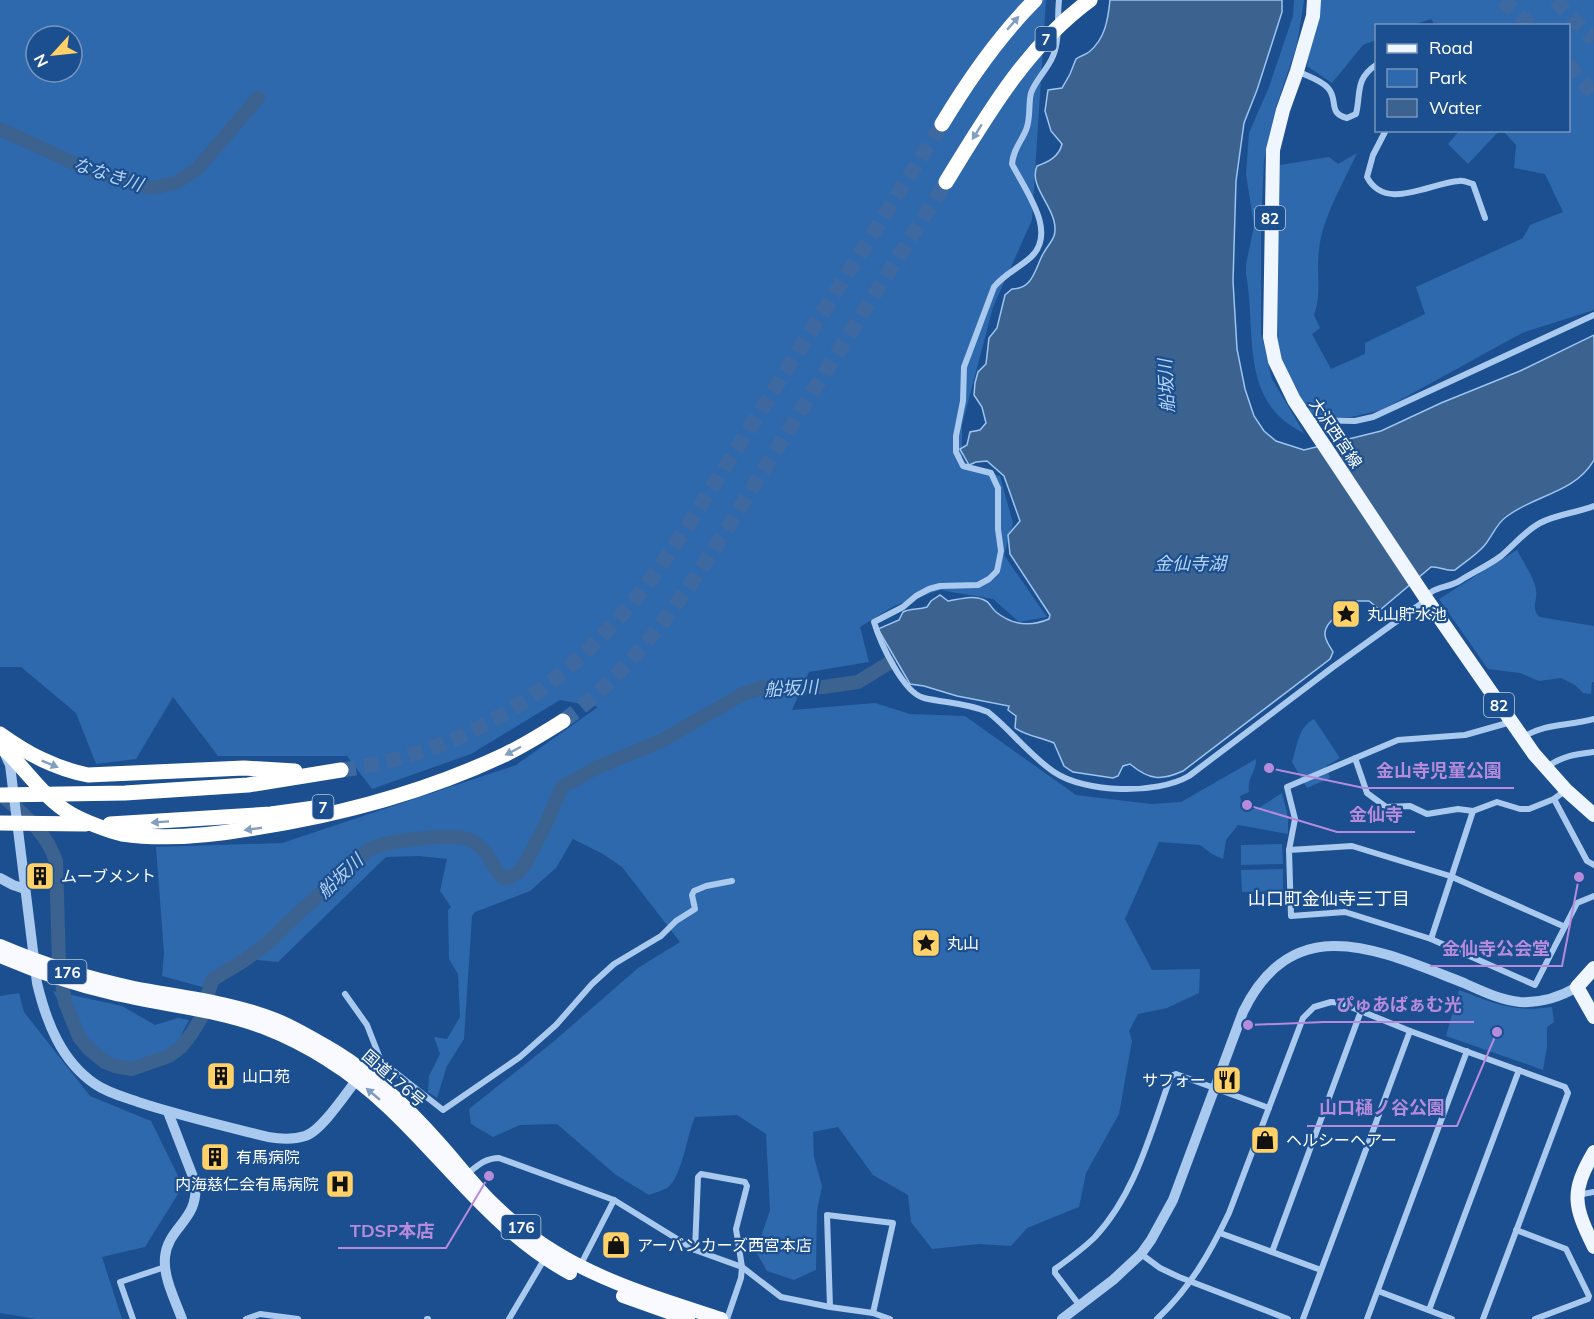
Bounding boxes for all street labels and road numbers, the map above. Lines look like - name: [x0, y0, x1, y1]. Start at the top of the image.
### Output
- road number: 7: [1036, 27, 1056, 51]
- road number: 82: [1255, 206, 1285, 230]
- street label: 大沢西宮線: [1305, 394, 1367, 472]
- road number: 82: [1484, 693, 1514, 717]
- road number: 7: [312, 795, 334, 819]
- road number: 176: [48, 960, 86, 984]
- street label: 国道176号: [358, 1045, 430, 1111]
- road number: 176: [502, 1215, 540, 1239]

